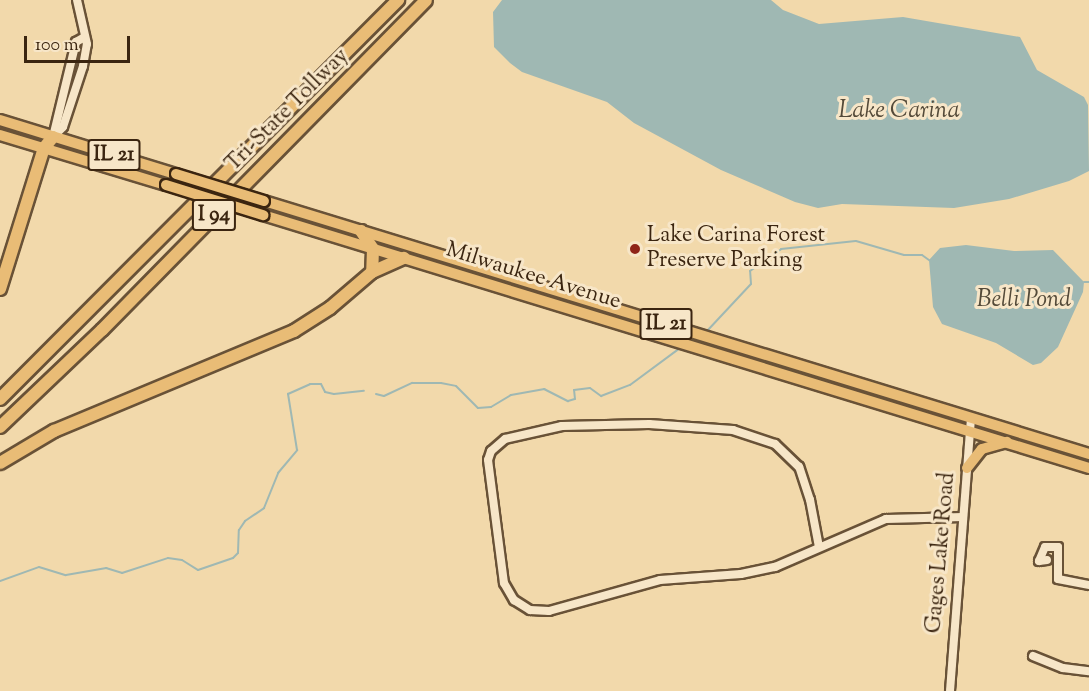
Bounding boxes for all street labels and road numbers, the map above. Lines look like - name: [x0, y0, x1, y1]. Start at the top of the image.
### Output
- street label: Tri-State Tollway: [221, 44, 355, 178]
- road number: IL 21: [87, 137, 141, 173]
- road number: I 94: [192, 197, 236, 233]
- street label: Milwaukee Avenue: [442, 238, 624, 316]
- road number: IL 21: [639, 306, 693, 342]
- street label: Gages Lake Road: [922, 471, 962, 635]

